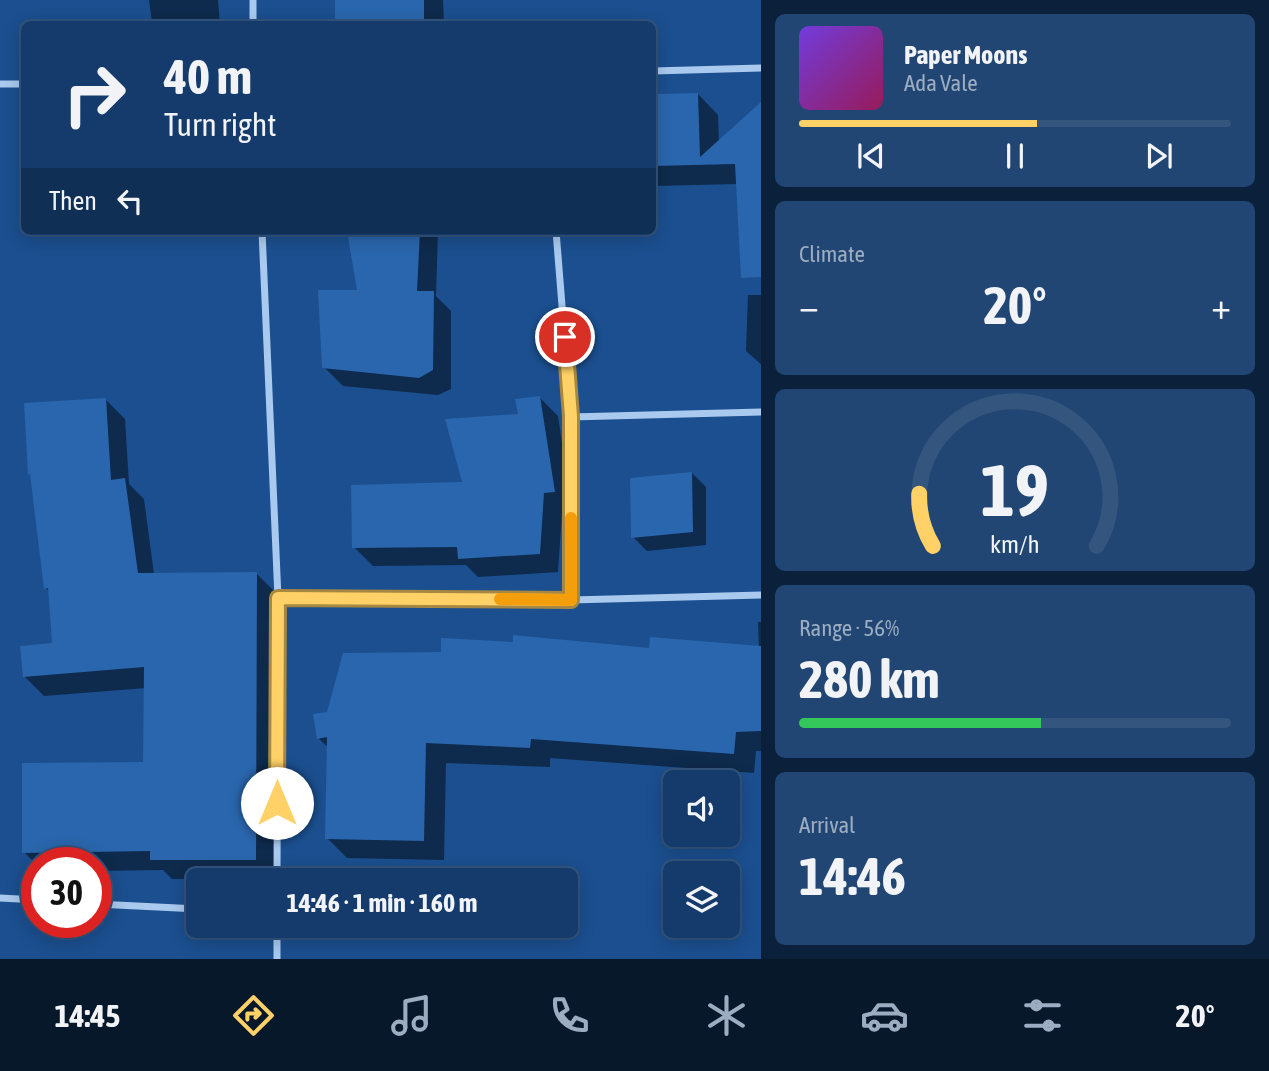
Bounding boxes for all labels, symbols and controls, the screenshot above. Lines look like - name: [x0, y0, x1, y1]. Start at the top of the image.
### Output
- text: Paper Moons: [904, 40, 1027, 70]
- text: 40 m: [164, 48, 252, 104]
- icon: right: [49, 49, 140, 140]
- text: Ada Vale: [904, 70, 978, 96]
- text: Turn right: [164, 106, 277, 143]
- icon: previous: [852, 137, 890, 175]
- icon: pause: [996, 137, 1034, 175]
- icon: next: [1140, 137, 1178, 175]
- icon: left: [111, 182, 149, 220]
- text: Then: [49, 186, 97, 216]
- text: Climate: [799, 241, 865, 267]
- text: 20°: [983, 275, 1047, 335]
- text: −: [799, 284, 819, 327]
- text: +: [1211, 284, 1231, 327]
- pin: [535, 307, 595, 367]
- icon: arrive: [546, 318, 584, 356]
- text: 19: [981, 448, 1049, 531]
- text: km/h: [990, 529, 1040, 557]
- text: Range · 56%: [799, 615, 899, 641]
- text: 280 km: [799, 649, 940, 709]
- position arrow: [240, 766, 314, 840]
- map controls: [663, 770, 740, 938]
- button: sound: [663, 770, 740, 847]
- text: Arrival: [799, 812, 855, 838]
- text: 14:46: [799, 846, 906, 906]
- speed limit sign: 30: [21, 847, 112, 938]
- button: layers: [663, 861, 740, 938]
- text: 14:46 · 1 min · 160 m: [287, 888, 477, 918]
- icon: directions: [229, 991, 278, 1040]
- icon: music: [387, 991, 436, 1040]
- icon: phone: [545, 991, 594, 1040]
- icon: climate: [702, 991, 751, 1040]
- icon: car: [860, 991, 909, 1040]
- icon: filters: [1018, 991, 1067, 1040]
- text: 14:45: [54, 997, 120, 1034]
- text: 20°: [1176, 997, 1215, 1034]

